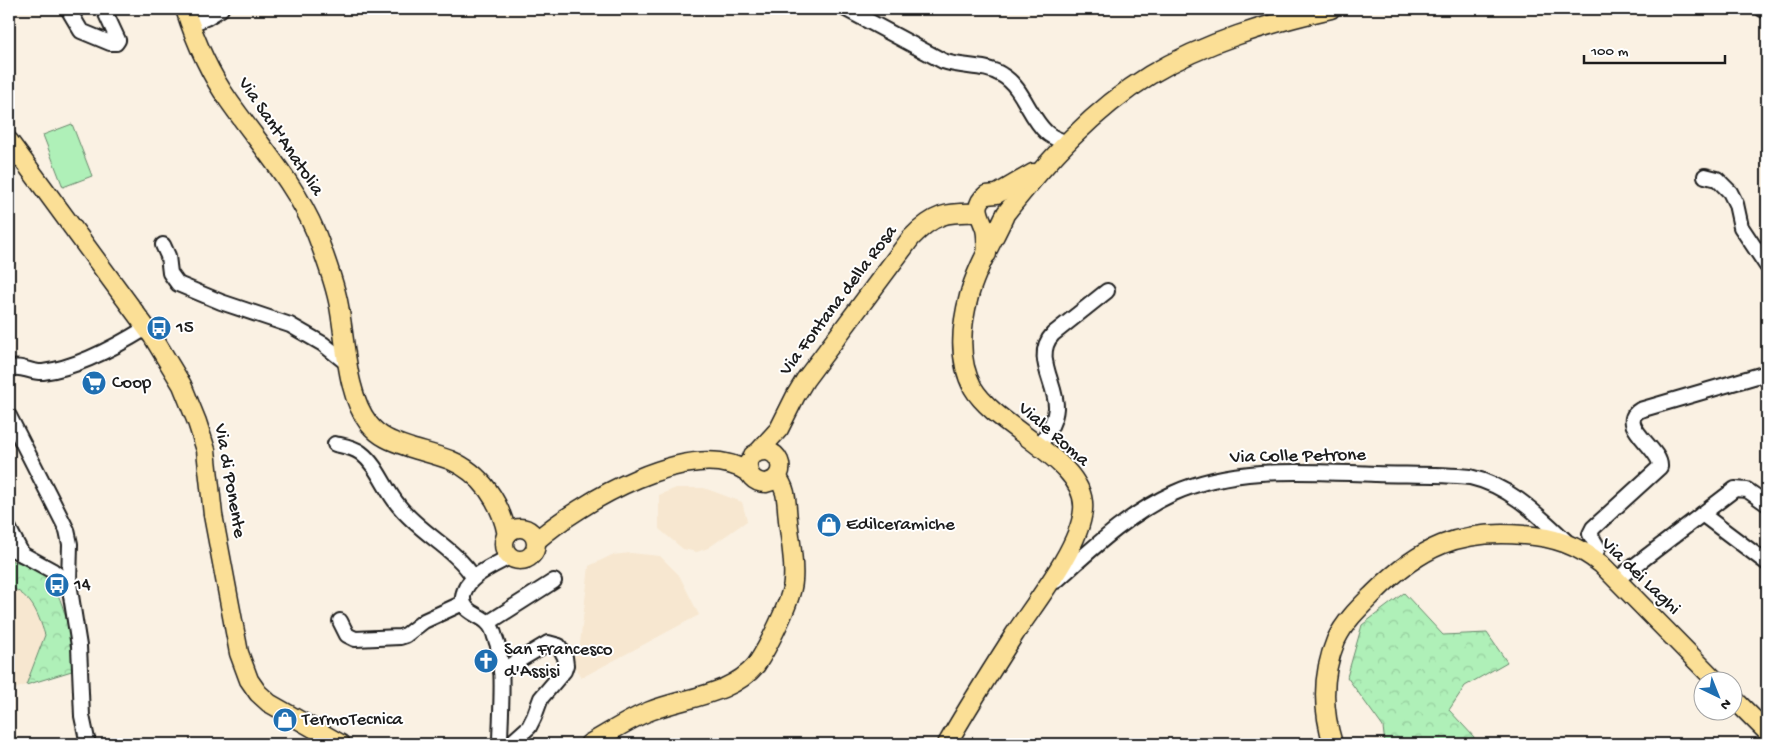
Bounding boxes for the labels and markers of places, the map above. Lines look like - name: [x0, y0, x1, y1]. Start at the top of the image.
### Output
- bus stop icon: 15: [146, 315, 172, 341]
- place label: 15: [175, 317, 194, 340]
- supermarket icon: Coop: [81, 370, 107, 396]
- place label: Coop: [112, 372, 152, 395]
- shop icon: Edilceramiche: [816, 512, 842, 538]
- place label: Edilceramiche: [846, 514, 955, 537]
- bus stop icon: 14: [44, 572, 70, 598]
- place label: 14: [73, 574, 91, 597]
- place label: San Francesco d'Assisi: [504, 639, 613, 684]
- church icon: San Francesco d'Assisi: [473, 648, 499, 674]
- shop icon: TermoTecnica: [272, 707, 298, 733]
- place label: TermoTecnica: [301, 709, 404, 732]

